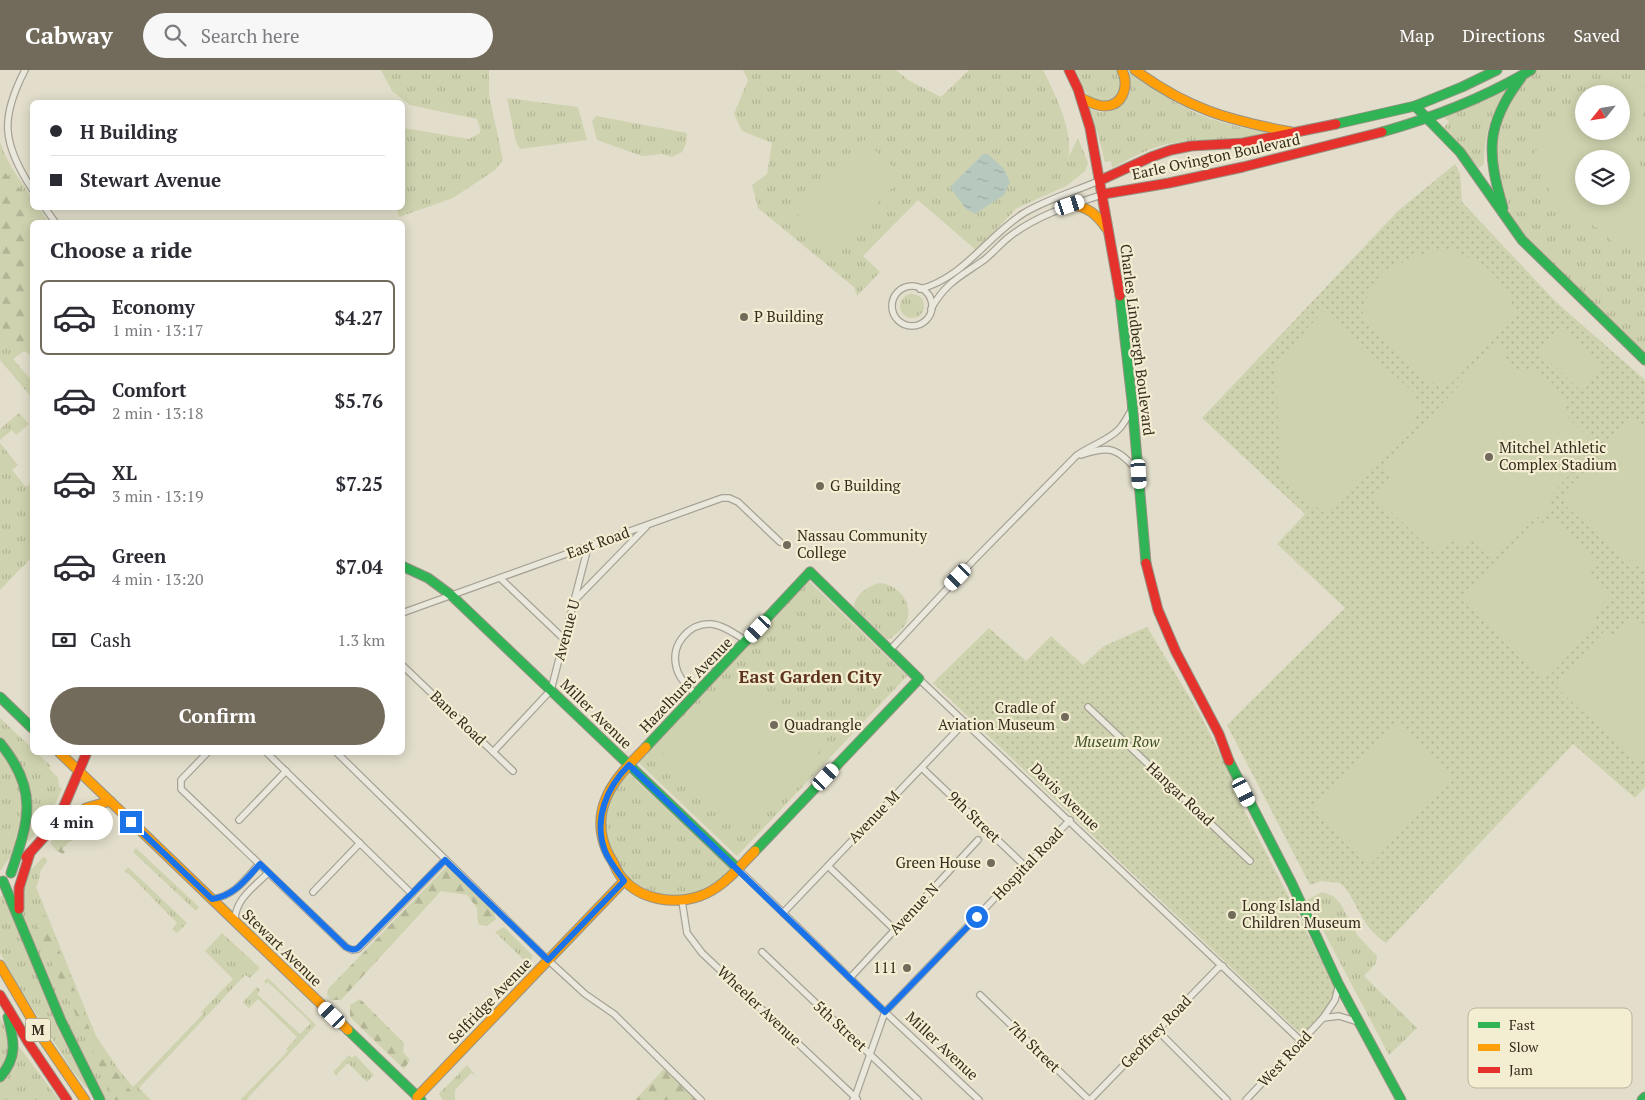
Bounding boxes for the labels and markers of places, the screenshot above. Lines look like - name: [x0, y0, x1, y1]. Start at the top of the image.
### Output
- place label: P Building: [754, 306, 824, 326]
- marker: P Building: [738, 311, 750, 323]
- place label: Mitchel Athletic Complex Stadium: [1499, 437, 1617, 474]
- marker: Mitchel Athletic Complex Stadium: [1483, 451, 1495, 463]
- place label: G Building: [830, 475, 902, 495]
- marker: G Building: [814, 480, 826, 492]
- place label: Nassau Community College: [797, 525, 927, 562]
- marker: Nassau Community College: [781, 539, 793, 551]
- place label: Cradle of Aviation Museum: [938, 697, 1056, 734]
- marker: Cradle of Aviation Museum: [1059, 711, 1071, 723]
- place label: Quadrangle: [784, 714, 862, 734]
- marker: Quadrangle: [768, 719, 780, 731]
- place label: Green House: [895, 852, 981, 872]
- marker: Green House: [985, 857, 997, 869]
- place label: Long Island Children Museum: [1242, 895, 1361, 932]
- marker: Long Island Children Museum: [1226, 909, 1238, 921]
- place label: 111: [873, 957, 897, 977]
- marker: 111: [901, 962, 913, 974]

